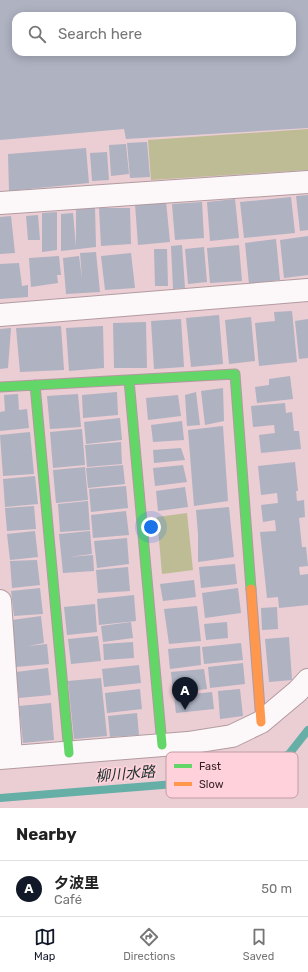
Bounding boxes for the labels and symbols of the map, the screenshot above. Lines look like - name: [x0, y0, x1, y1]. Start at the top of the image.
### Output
- your location: [141, 517, 161, 537]
- pin: A: [172, 677, 198, 710]
- legend: [166, 752, 298, 798]
- text: Fast: [199, 760, 222, 773]
- water label: 柳川水路: [94, 762, 158, 786]
- text: Slow: [199, 778, 224, 791]

